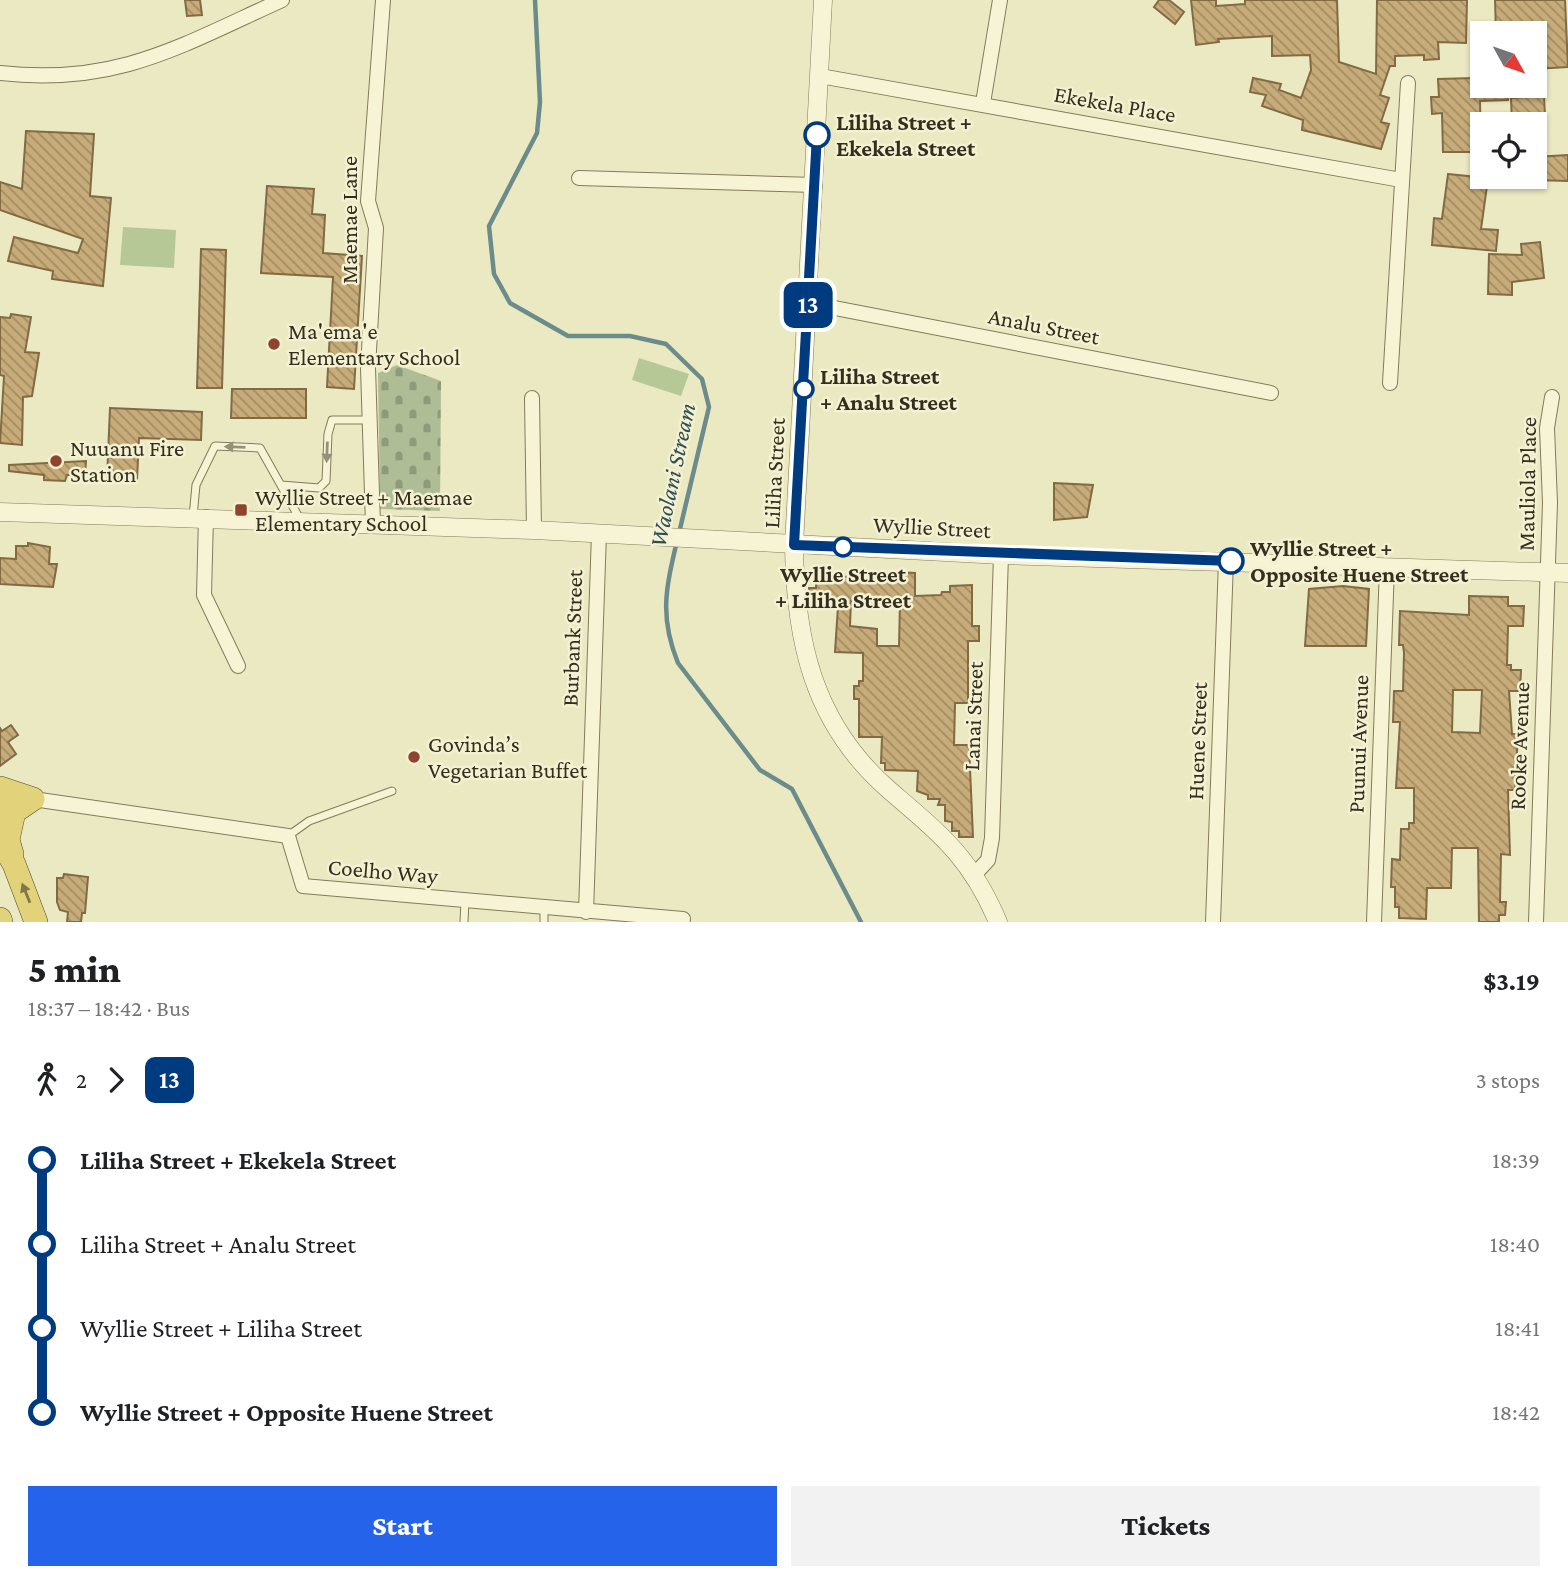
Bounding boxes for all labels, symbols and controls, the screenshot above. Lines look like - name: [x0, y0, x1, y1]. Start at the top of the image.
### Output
- north arrow: [1470, 21, 1547, 98]
- map controls: [1470, 21, 1547, 189]
- street label: Ekekela Place: [1052, 81, 1178, 127]
- place label: Liliha Street + Ekekela Street: [836, 109, 976, 161]
- button: locate: [1470, 112, 1547, 189]
- marker: Liliha Street + Ekekela Street: [804, 122, 830, 148]
- street label: Maemae Lane: [336, 156, 362, 284]
- line badge: 13: [776, 282, 840, 328]
- text: 13: [798, 291, 818, 318]
- street label: Analu Street: [986, 303, 1102, 350]
- place label: Ma'ema'e Elementary School: [288, 318, 460, 370]
- marker: Ma'ema'e Elementary School: [266, 336, 282, 352]
- place label: Liliha Street + Analu Street: [820, 363, 958, 415]
- marker: Liliha Street + Analu Street: [794, 379, 814, 399]
- water label: Waolani Stream: [644, 400, 700, 550]
- street label: Liliha Street: [758, 417, 790, 529]
- street label: Mauliola Place: [1513, 417, 1541, 551]
- place label: Nuuanu Fire Station: [70, 435, 184, 487]
- one-way arrow: [322, 441, 333, 463]
- one-way arrow: [224, 442, 246, 453]
- marker: Nuuanu Fire Station: [48, 453, 64, 469]
- place label: Wyllie Street + Maemae Elementary School: [255, 484, 473, 536]
- marker: Wyllie Street + Maemae Elementary School: [233, 502, 249, 518]
- street label: Wyllie Street: [873, 511, 992, 543]
- place label: Wyllie Street + Opposite Huene Street: [1249, 535, 1469, 587]
- marker: Wyllie Street + Liliha Street: [833, 537, 853, 557]
- marker: Wyllie Street + Opposite Huene Street: [1218, 548, 1244, 574]
- place label: Wyllie Street + Liliha Street: [775, 561, 912, 613]
- street label: Burbank Street: [557, 569, 587, 707]
- street label: Lanai Street: [958, 661, 988, 771]
- street label: Puunui Avenue: [1343, 674, 1373, 814]
- street label: Huene Street: [1182, 681, 1212, 800]
- street label: Rooke Avenue: [1504, 681, 1534, 811]
- place label: Govinda’s Vegetarian Buffet: [428, 731, 587, 783]
- marker: Govinda’s Vegetarian Buffet: [406, 749, 422, 765]
- street label: Coelho Way: [327, 853, 439, 889]
- one-way arrow: [20, 882, 31, 903]
- text: 5 min: [28, 948, 121, 990]
- text: $3.19: [1483, 967, 1540, 996]
- text: 18:37 – 18:42 · Bus: [28, 995, 190, 1021]
- icon: walk: [28, 1061, 66, 1099]
- icon: forward: [97, 1061, 135, 1099]
- text: 13: [159, 1066, 180, 1093]
- text: 2: [76, 1067, 87, 1093]
- text: 3 stops: [1476, 1067, 1540, 1093]
- text: Liliha Street + Ekekela Street: [80, 1146, 396, 1175]
- text: 18:39: [1492, 1147, 1540, 1173]
- text: Liliha Street + Analu Street: [80, 1230, 356, 1259]
- text: 18:40: [1490, 1231, 1540, 1257]
- text: Wyllie Street + Liliha Street: [80, 1314, 362, 1343]
- text: 18:41: [1495, 1315, 1540, 1341]
- text: Wyllie Street + Opposite Huene Street: [80, 1398, 493, 1427]
- text: 18:42: [1492, 1399, 1540, 1425]
- button: Start: [28, 1486, 777, 1566]
- button: Tickets: [791, 1486, 1540, 1566]

